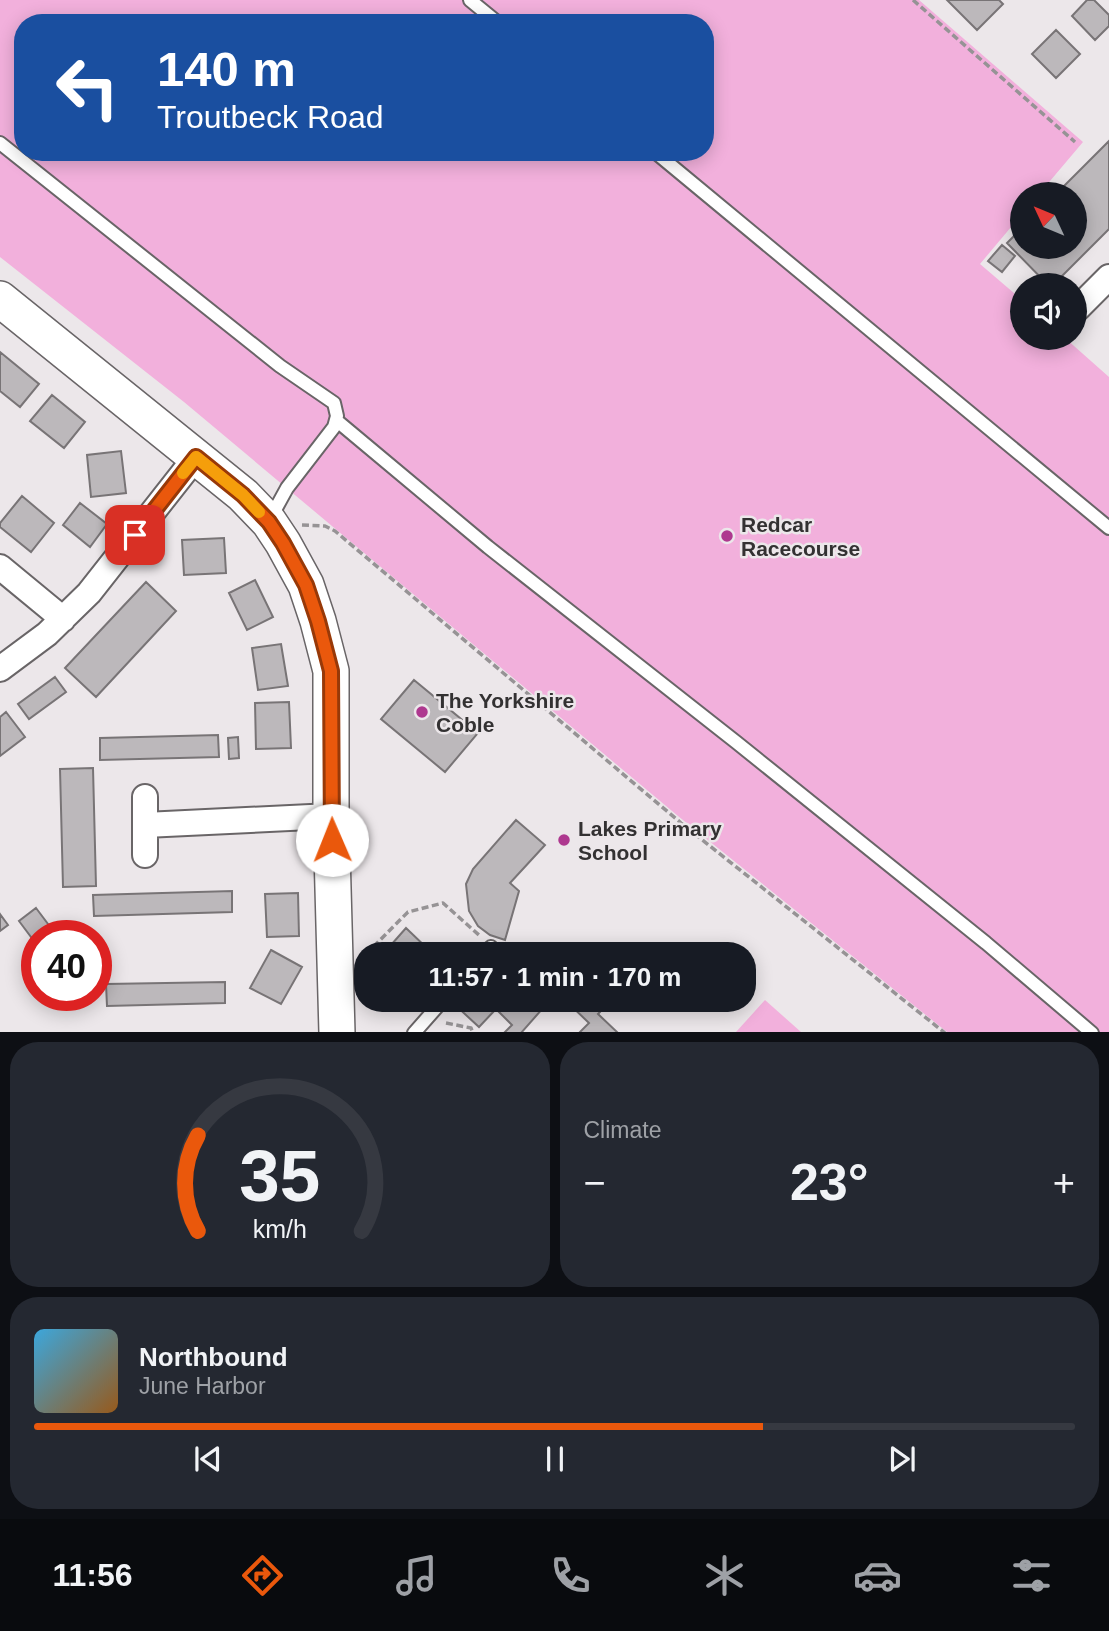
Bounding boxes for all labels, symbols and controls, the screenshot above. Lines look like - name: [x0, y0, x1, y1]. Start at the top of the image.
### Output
- icon: left: [42, 42, 133, 133]
- text: 140 m: [157, 42, 296, 96]
- text: Troutbeck Road: [157, 99, 383, 135]
- north arrow: [1010, 182, 1087, 259]
- map controls: [1010, 182, 1087, 350]
- button: sound: [1010, 273, 1087, 350]
- pin: [105, 505, 165, 565]
- place label: Redcar Racecourse: [741, 513, 860, 560]
- icon: arrive: [116, 516, 154, 554]
- marker: Redcar Racecourse: [719, 528, 735, 544]
- place label: The Yorkshire Coble: [436, 689, 574, 736]
- marker: The Yorkshire Coble: [414, 704, 430, 720]
- position arrow: [295, 803, 369, 877]
- place label: Lakes Primary School: [578, 817, 722, 864]
- marker: Lakes Primary School: [556, 832, 572, 848]
- speed limit sign: 40: [21, 920, 112, 1011]
- text: 11:57 · 1 min · 170 m: [429, 962, 681, 992]
- text: Climate: [584, 1117, 661, 1143]
- text: 35: [239, 1135, 320, 1216]
- text: 23°: [790, 1153, 869, 1211]
- text: −: [584, 1162, 606, 1204]
- text: +: [1053, 1162, 1075, 1204]
- text: km/h: [253, 1214, 307, 1242]
- text: Northbound: [139, 1342, 288, 1372]
- text: June Harbor: [139, 1373, 266, 1399]
- icon: previous: [189, 1440, 227, 1478]
- icon: pause: [536, 1440, 574, 1478]
- icon: next: [883, 1440, 921, 1478]
- icon: directions: [238, 1551, 287, 1600]
- icon: music: [392, 1551, 441, 1600]
- icon: phone: [546, 1551, 595, 1600]
- icon: climate: [700, 1551, 749, 1600]
- icon: car: [853, 1551, 902, 1600]
- icon: filters: [1007, 1551, 1056, 1600]
- text: 11:56: [52, 1557, 133, 1593]

